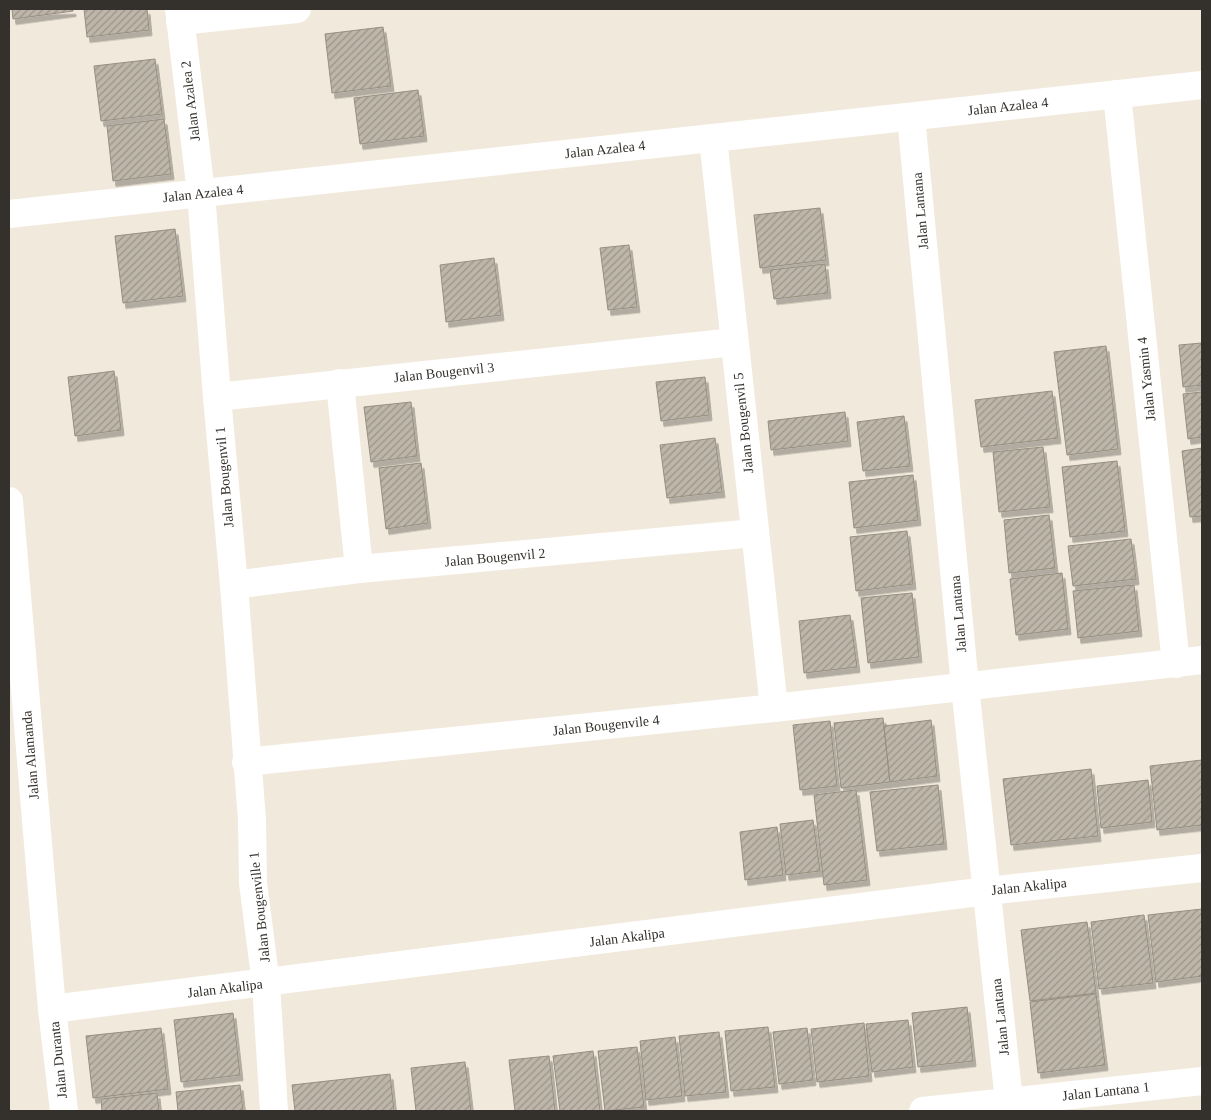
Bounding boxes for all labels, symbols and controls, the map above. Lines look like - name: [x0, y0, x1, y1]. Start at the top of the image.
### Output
- street label: Jalan Azalea 2: [178, 60, 203, 142]
- street label: Jalan Azalea 4: [967, 95, 1049, 118]
- street label: Jalan Azalea 4: [564, 138, 646, 161]
- street label: Jalan Lantana: [910, 171, 931, 250]
- street label: Jalan Azalea 4: [162, 182, 244, 205]
- street label: Jalan Yasmin 4: [1135, 336, 1158, 422]
- street label: Jalan Bougenvil 3: [393, 360, 495, 385]
- street label: Jalan Bougenvil 5: [731, 372, 756, 474]
- street label: Jalan Bougenvil 1: [213, 426, 236, 528]
- street label: Jalan Bougenvil 2: [444, 546, 546, 569]
- street label: Jalan Lantana: [948, 574, 969, 653]
- street label: Jalan Alamanda: [19, 709, 42, 800]
- street label: Jalan Bougenvile 4: [552, 712, 660, 739]
- street label: Jalan Bougenville 1: [246, 851, 273, 963]
- street label: Jalan Akalipa: [991, 875, 1068, 898]
- street label: Jalan Akalipa: [589, 925, 666, 950]
- street label: Jalan Akalipa: [187, 976, 264, 1001]
- street label: Jalan Lantana: [989, 977, 1012, 1056]
- street label: Jalan Duranta: [47, 1020, 70, 1099]
- street label: Jalan Lantana 1: [1062, 1079, 1151, 1104]

